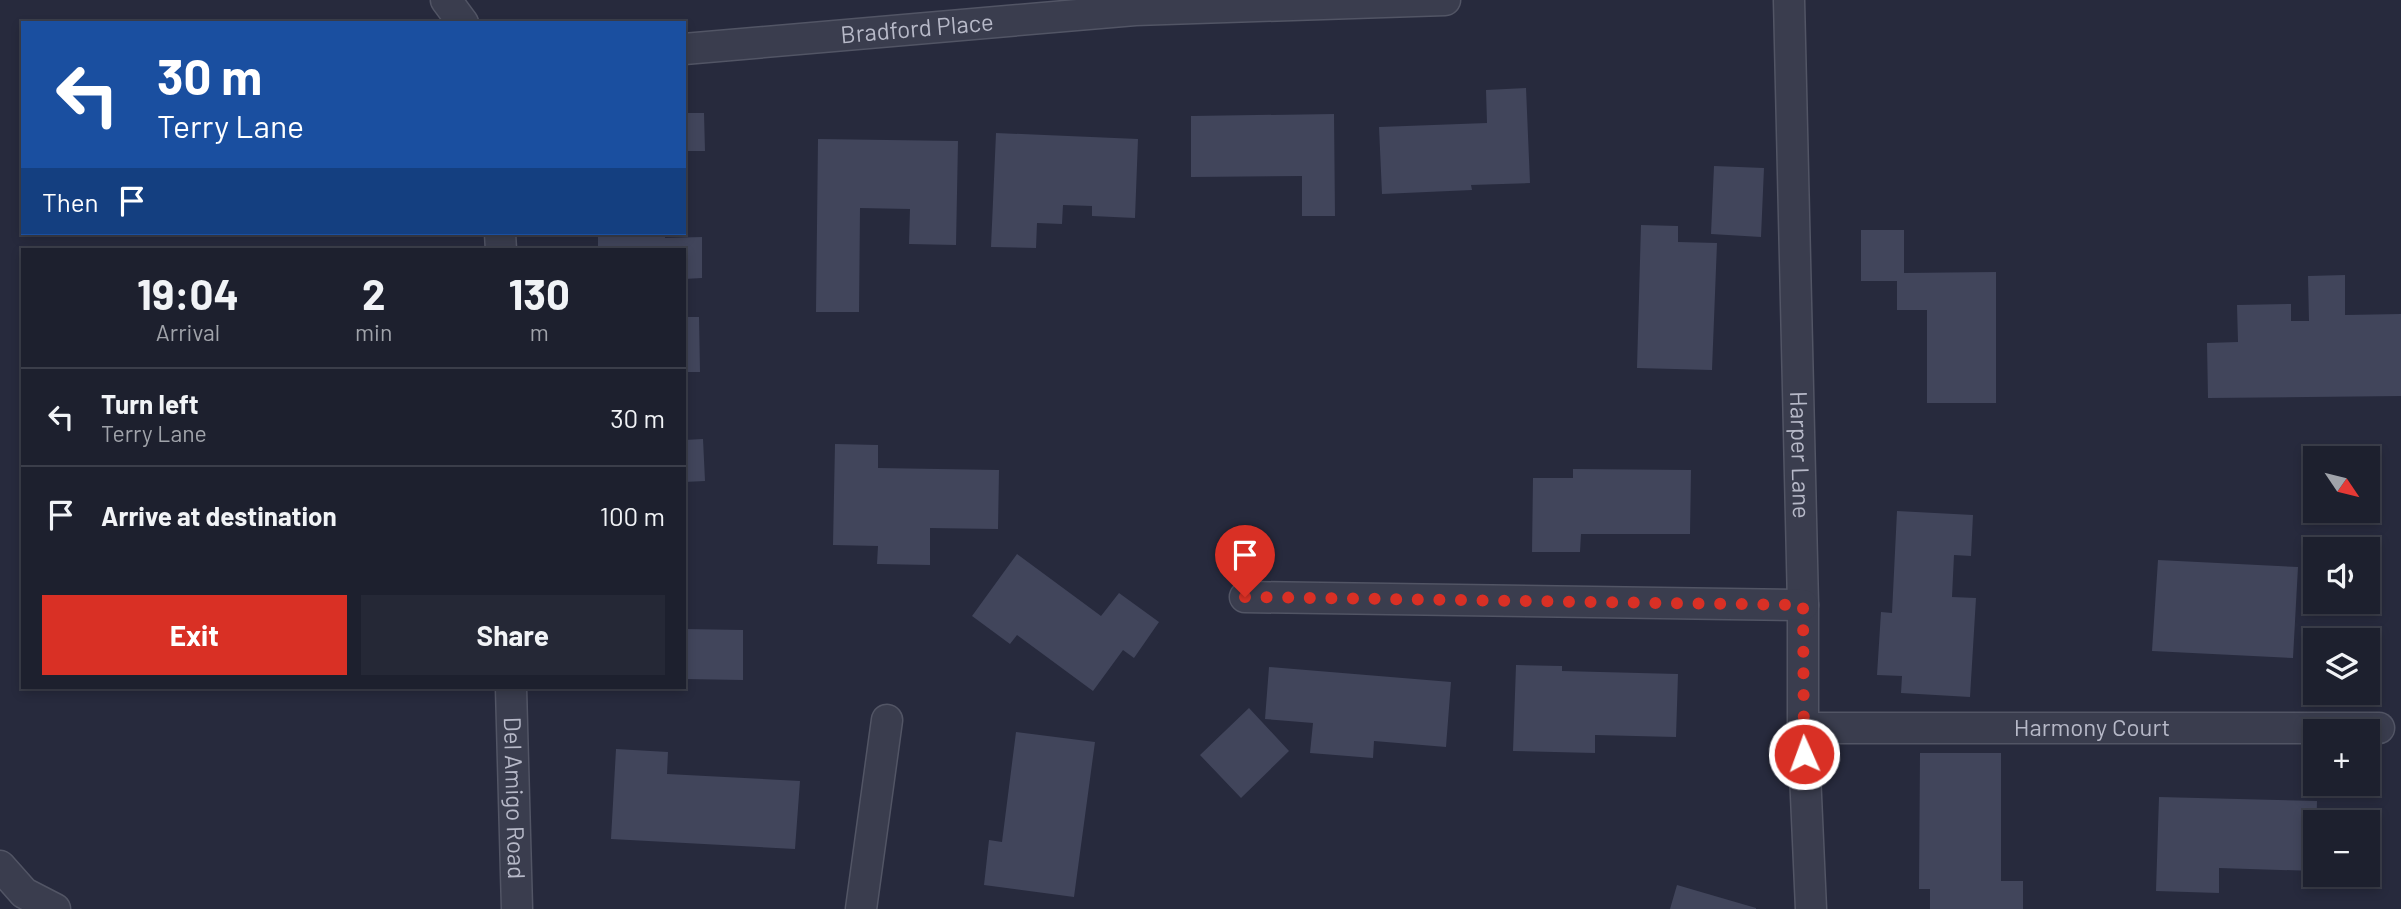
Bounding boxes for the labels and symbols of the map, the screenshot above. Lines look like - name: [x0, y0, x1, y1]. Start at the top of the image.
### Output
- street label: Bradford Place: [839, 6, 995, 48]
- street label: Harper Lane: [1785, 391, 1817, 519]
- north arrow: [2303, 446, 2380, 523]
- pin: [1215, 525, 1275, 597]
- street label: Harmony Court: [2014, 712, 2170, 741]
- street label: Del Amigo Road: [499, 716, 532, 879]
- position arrow: [1767, 717, 1841, 791]

